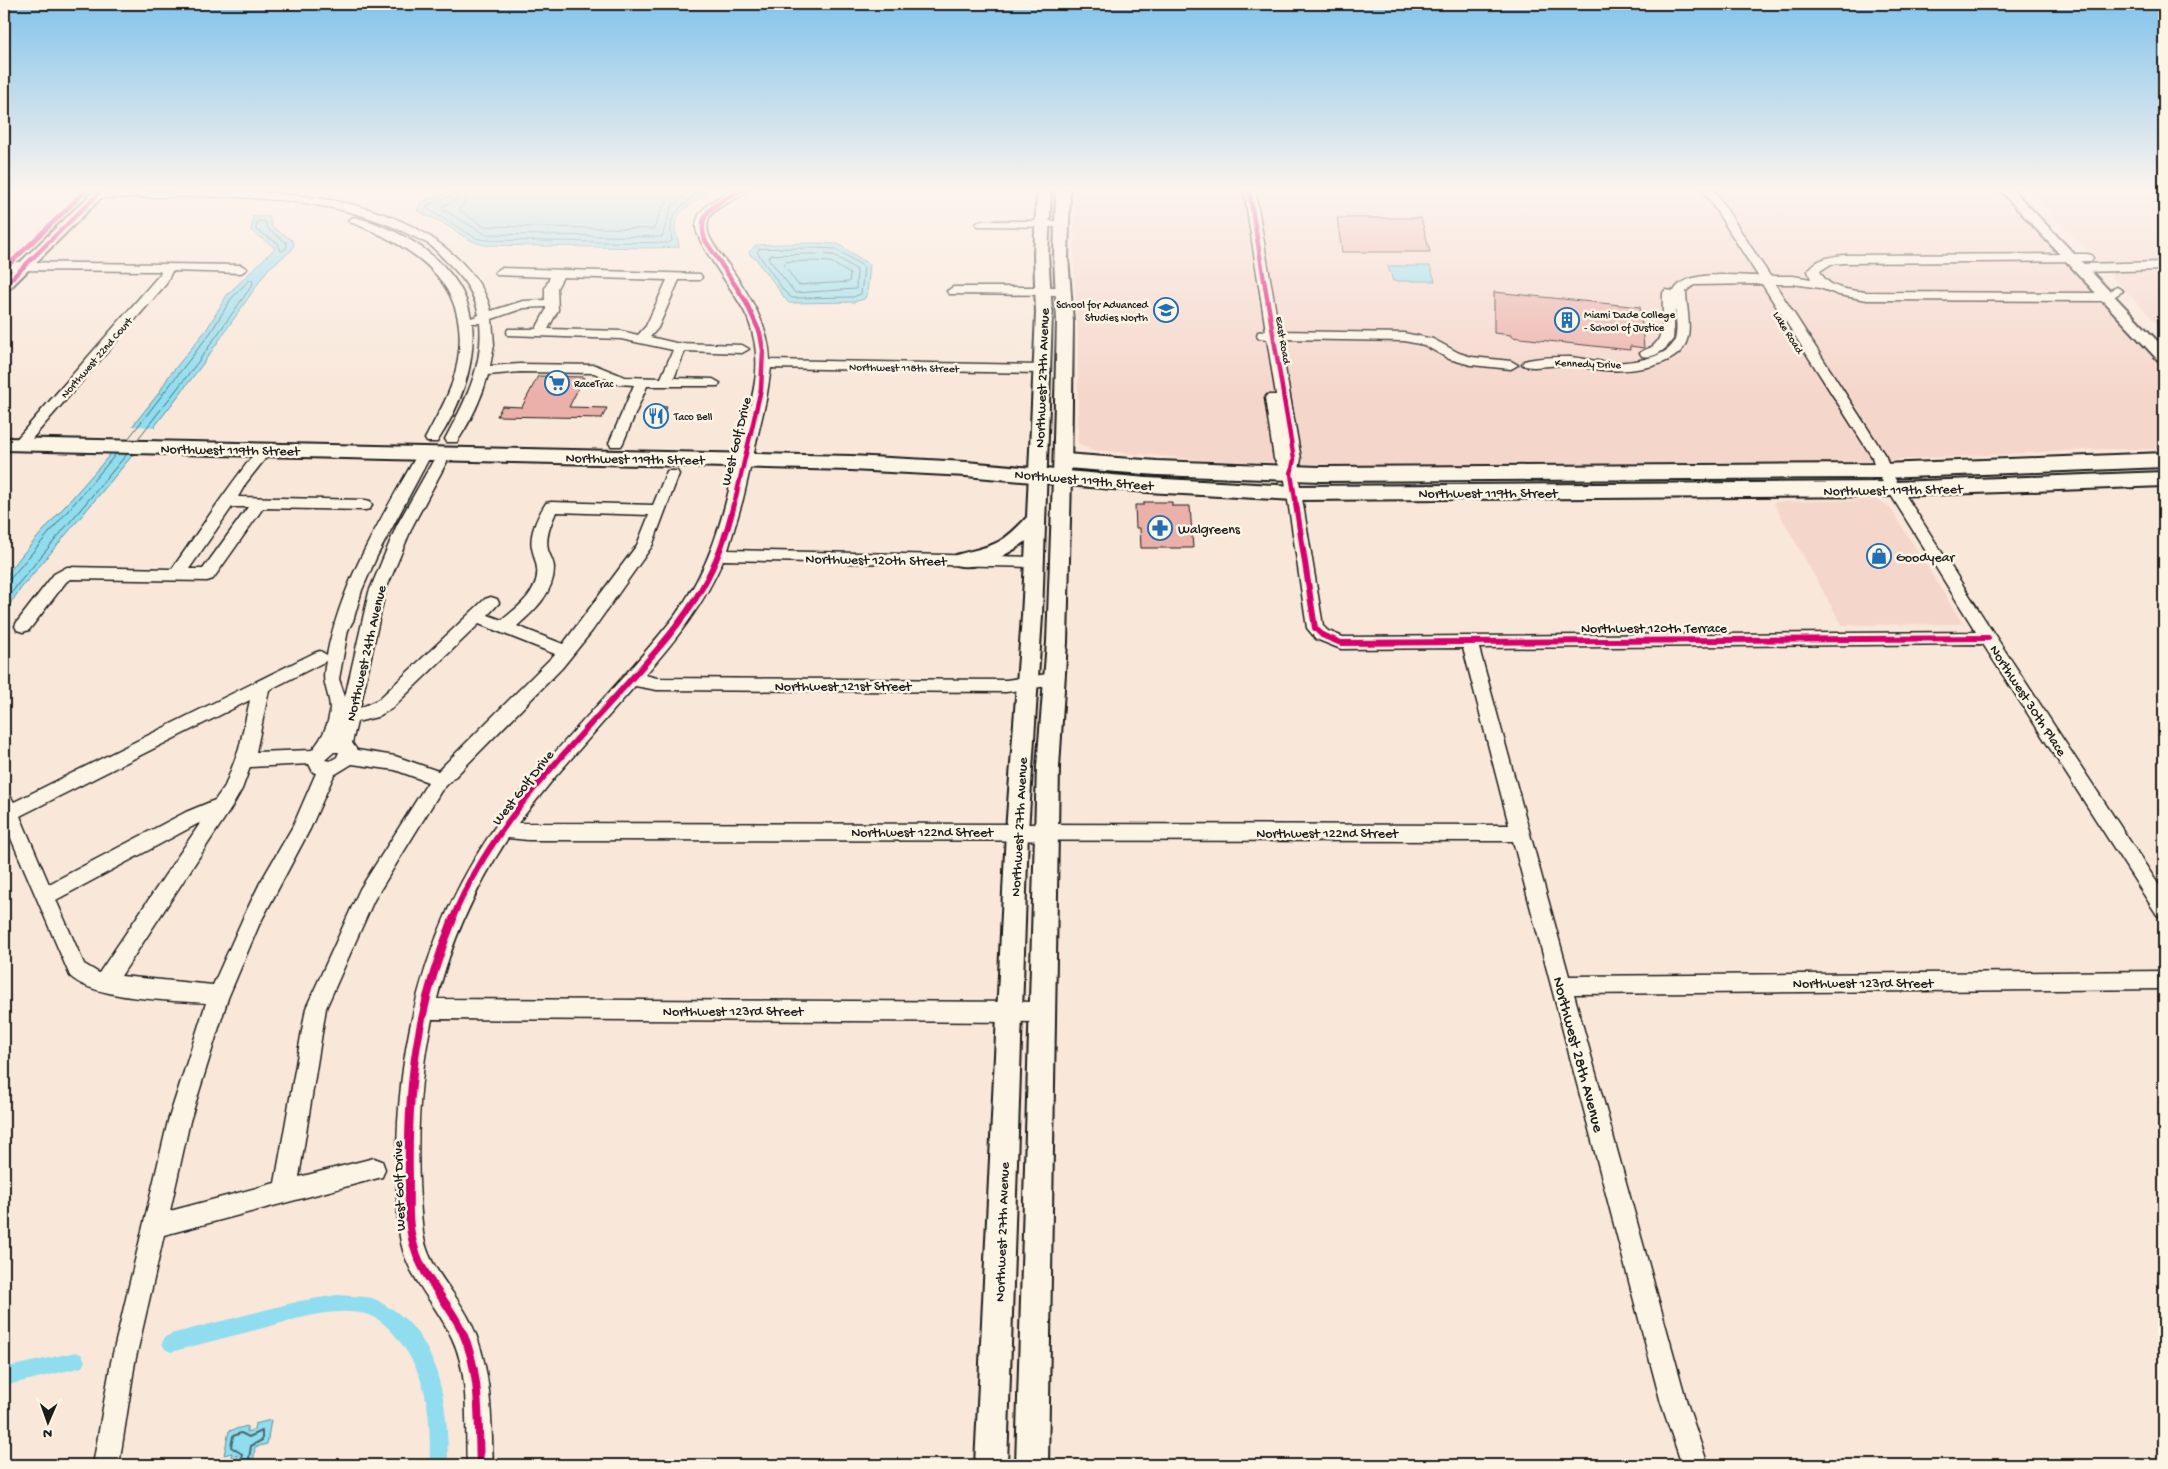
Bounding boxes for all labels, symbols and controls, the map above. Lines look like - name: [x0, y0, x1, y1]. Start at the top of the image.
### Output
- school or university icon: School for Advanced Studies North: [1153, 297, 1179, 323]
- place label: School for Advanced Studies North: [1056, 299, 1150, 325]
- street label: Northwest 27th Avenue: [1033, 307, 1054, 448]
- building icon: Miami Dade College - School of Justice: [1554, 307, 1580, 333]
- place label: Miami Dade College - School of Justice: [1584, 310, 1675, 335]
- street label: Lake Road: [1770, 310, 1806, 358]
- street label: Northwest 22nd Court: [59, 314, 137, 401]
- street label: East Road: [1272, 316, 1292, 367]
- street label: Kennedy Drive: [1555, 358, 1622, 372]
- street label: Northwest 118th Street: [849, 362, 960, 376]
- supermarket icon: RaceTrac: [544, 370, 570, 396]
- place label: RaceTrac: [574, 379, 615, 391]
- street label: West Golf Drive: [718, 395, 757, 488]
- restaurant icon: Taco Bell: [643, 403, 669, 429]
- place label: Taco Bell: [673, 412, 713, 424]
- street label: Northwest 119th Street: [160, 442, 301, 461]
- street label: Northwest 119th Street: [565, 451, 706, 470]
- street label: Northwest 119th Street: [1014, 467, 1155, 496]
- street label: Northwest 119th Street: [1823, 482, 1964, 501]
- street label: Northwest 119th Street: [1418, 486, 1559, 503]
- pharmacy icon: Walgreens: [1147, 515, 1173, 541]
- place label: Walgreens: [1178, 522, 1241, 539]
- shop icon: Goodyear: [1866, 543, 1892, 569]
- place label: Goodyear: [1896, 550, 1955, 567]
- street label: Northwest 120th Street: [805, 552, 948, 571]
- street label: Northwest 24th Avenue: [344, 583, 392, 723]
- street label: Northwest 120th Terrace: [1581, 621, 1728, 638]
- street label: Northwest 30th Place: [1985, 643, 2070, 761]
- street label: Northwest 121st Street: [775, 679, 913, 696]
- street label: West Golf Drive: [489, 747, 559, 829]
- street label: Northwest 27th Avenue: [1008, 756, 1033, 897]
- street label: Northwest 122nd Street: [851, 825, 994, 842]
- street label: Northwest 122nd Street: [1256, 826, 1399, 843]
- street label: Northwest 28th Avenue: [1547, 975, 1607, 1135]
- street label: Northwest 123rd Street: [1793, 976, 1935, 993]
- street label: Northwest 123rd Street: [663, 1004, 805, 1021]
- street label: West Golf Drive: [390, 1140, 411, 1231]
- street label: Northwest 27th Avenue: [993, 1161, 1014, 1302]
- north arrow: [22, 1396, 72, 1446]
- text: N: [43, 1424, 52, 1441]

